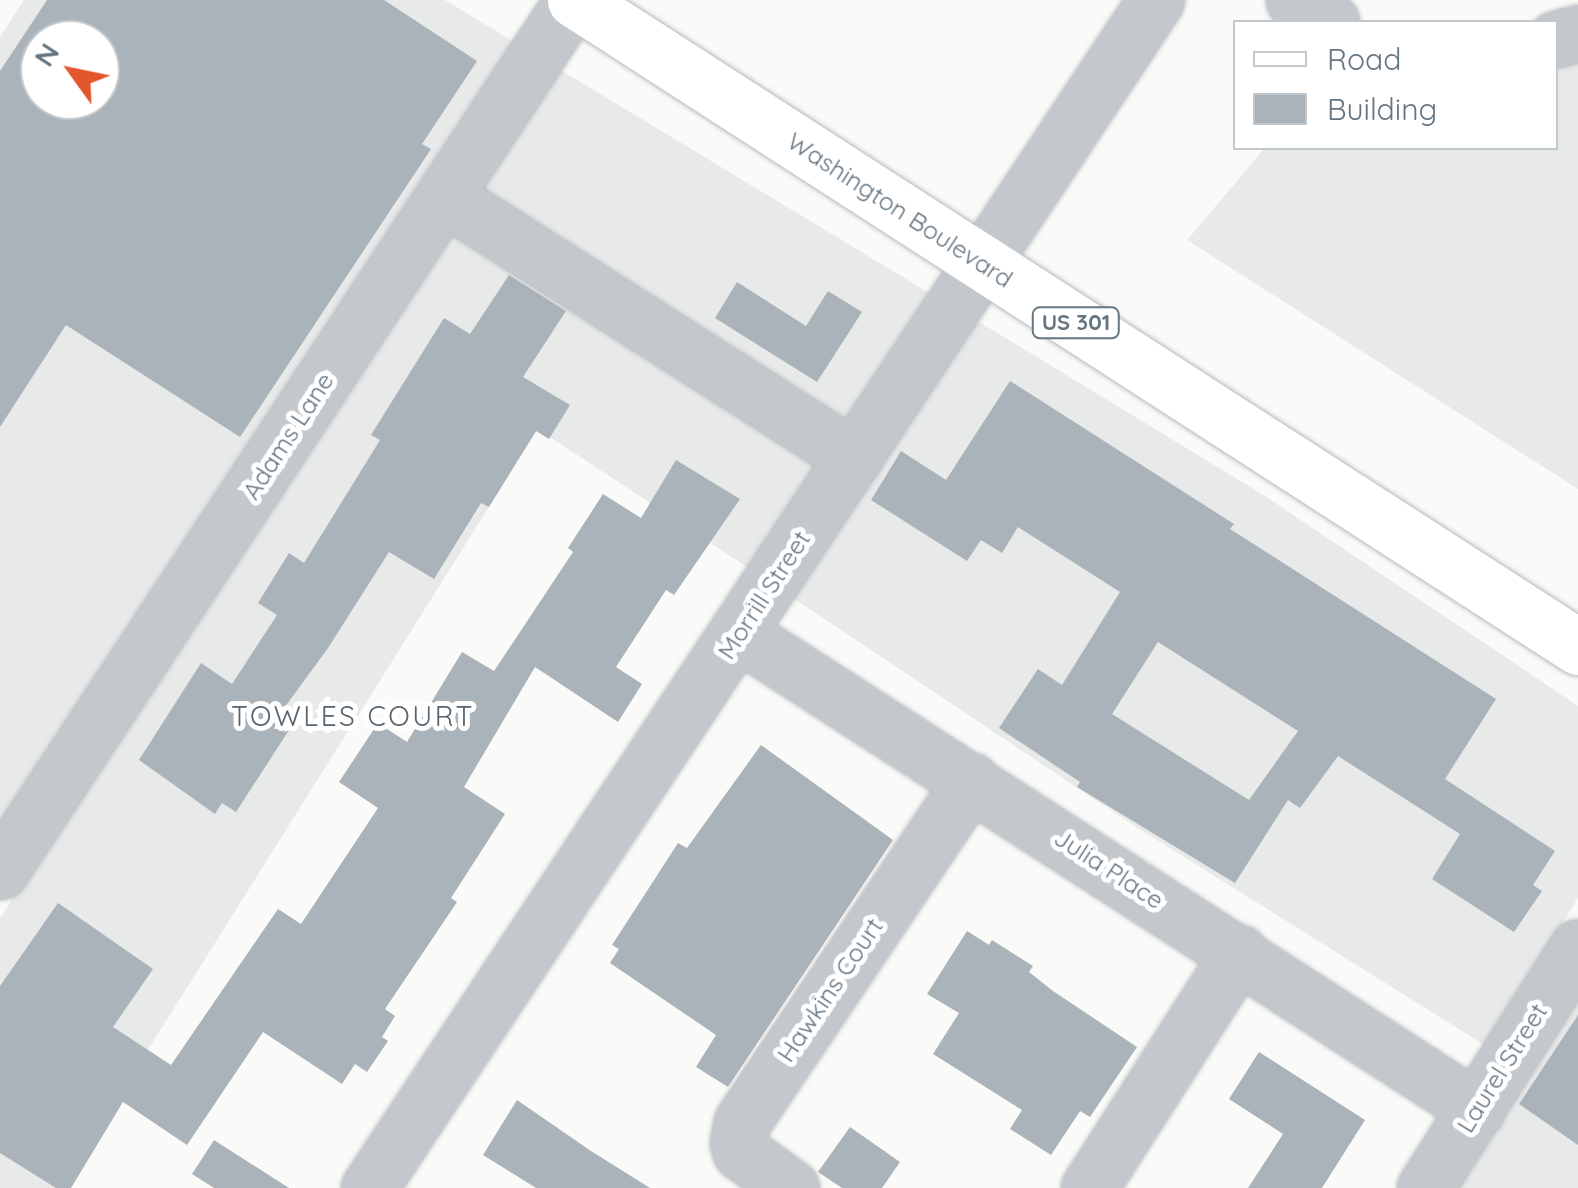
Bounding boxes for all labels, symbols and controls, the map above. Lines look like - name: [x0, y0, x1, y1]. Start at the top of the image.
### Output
- north arrow: [20, 20, 120, 120]
- legend: [1233, 20, 1558, 150]
- text: N: [26, 36, 66, 73]
- text: Road: [1327, 40, 1401, 78]
- text: Building: [1327, 90, 1437, 128]
- street label: Washington Boulevard: [782, 126, 1018, 294]
- road number: US 301: [1031, 306, 1121, 340]
- street label: Adams Lane: [236, 367, 340, 505]
- street label: Morrill Street: [711, 525, 817, 665]
- district label: TOWLES COURT: [231, 699, 475, 733]
- street label: Julia Place: [1049, 823, 1169, 915]
- street label: Hawkins Court: [771, 912, 889, 1068]
- street label: Laurel Street: [1450, 998, 1554, 1138]

